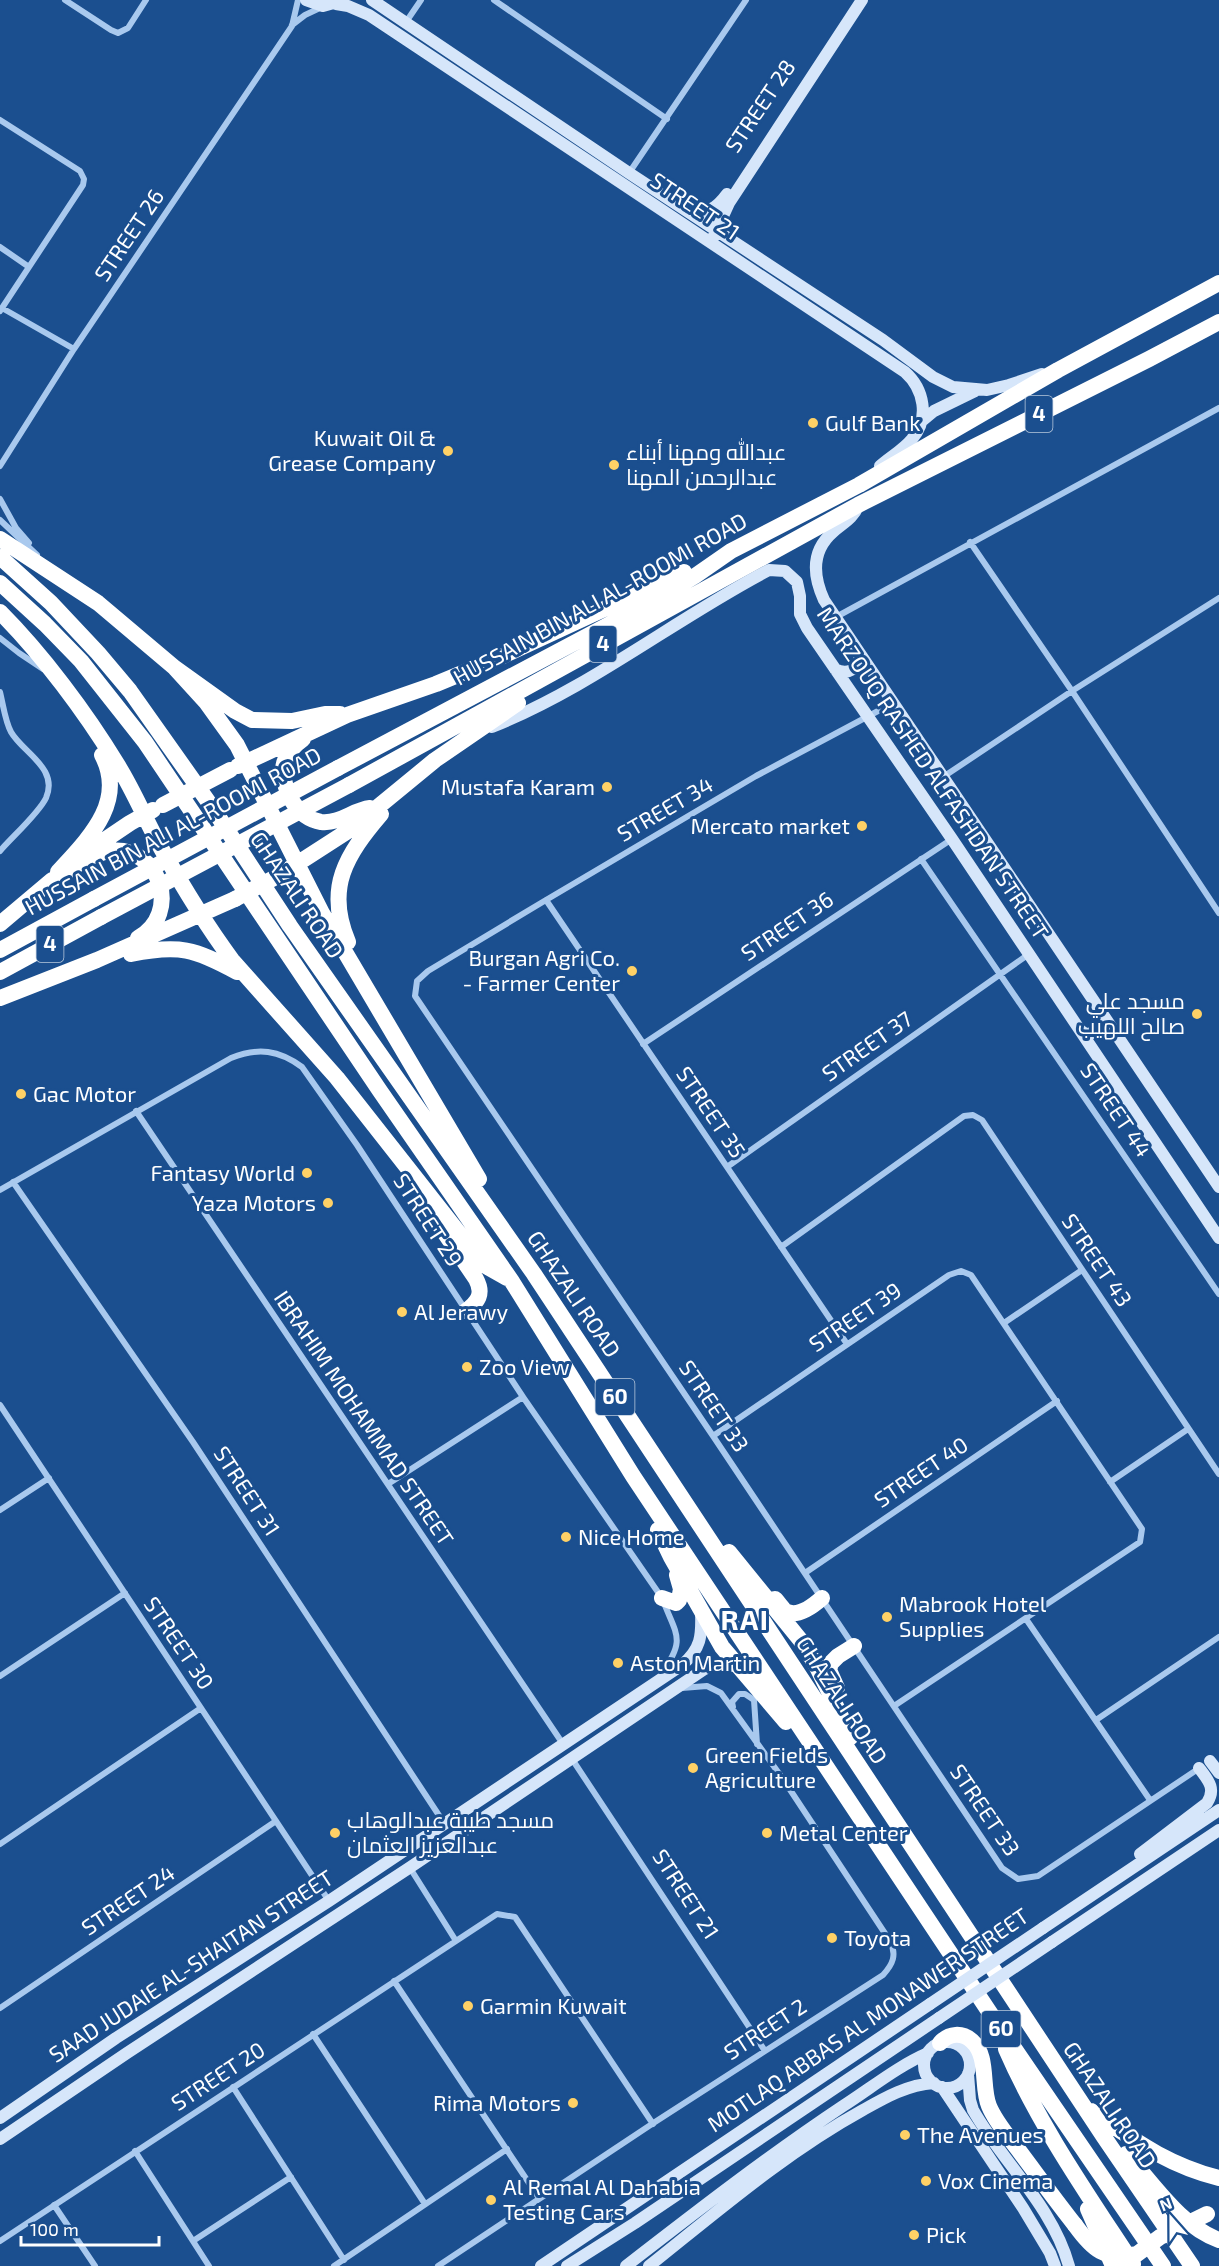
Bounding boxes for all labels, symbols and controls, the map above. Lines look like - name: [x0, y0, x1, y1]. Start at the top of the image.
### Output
- street label: STREET 28: [719, 54, 800, 157]
- street label: STREET 21: [646, 166, 745, 244]
- street label: STREET 26: [88, 183, 168, 285]
- road number: 4: [1026, 396, 1052, 432]
- place label: Gulf Bank: [825, 409, 920, 435]
- marker: Gulf Bank: [806, 416, 820, 430]
- place label: Kuwait Oil & Grease Company: [268, 424, 436, 475]
- place label: عبدالله ومهنا أبناء عبدالرحمن المهنا: [626, 438, 787, 491]
- marker: Kuwait Oil & Grease Company: [441, 444, 455, 458]
- marker: عبدالله ومهنا أبناء عبدالرحمن المهنا: [607, 458, 621, 472]
- street label: HUSSAIN BIN ALI AL-ROOMI ROAD: [448, 506, 751, 690]
- street label: MARZOUQ RASHED ALFASHDAN STREET: [812, 602, 1055, 944]
- road number: 4: [590, 626, 616, 662]
- street label: HUSSAIN BIN ALI AL-ROOMI ROAD: [20, 741, 325, 919]
- street label: STREET 34: [612, 770, 717, 846]
- place label: Mustafa Karam: [441, 773, 595, 799]
- marker: Mustafa Karam: [600, 780, 614, 794]
- place label: Mercato market: [690, 812, 850, 838]
- marker: Mercato market: [855, 819, 869, 833]
- street label: GHAZALI ROAD: [246, 826, 350, 963]
- street label: STREET 36: [735, 885, 837, 965]
- road number: 4: [36, 926, 64, 962]
- place label: Burgan Agri Co. - Farmer Center: [462, 944, 620, 995]
- marker: Burgan Agri Co. - Farmer Center: [625, 964, 639, 978]
- place label: مسجد علي صالح اللهيب: [1078, 987, 1185, 1041]
- street label: STREET 37: [816, 1005, 916, 1086]
- marker: مسجد علي صالح اللهيب: [1190, 1007, 1204, 1021]
- street label: STREET 44: [1076, 1058, 1158, 1161]
- street label: STREET 35: [672, 1061, 752, 1162]
- place label: Gac Motor: [33, 1080, 136, 1106]
- marker: Gac Motor: [14, 1087, 28, 1101]
- place label: Fantasy World: [151, 1159, 295, 1185]
- marker: Fantasy World: [300, 1166, 314, 1180]
- street label: STREET 29: [389, 1168, 468, 1271]
- place label: Yaza Motors: [192, 1189, 316, 1215]
- marker: Yaza Motors: [321, 1196, 335, 1210]
- street label: STREET 43: [1057, 1208, 1138, 1311]
- street label: GHAZALI ROAD: [523, 1225, 627, 1362]
- street label: STREET 39: [803, 1276, 905, 1356]
- street label: IBRAHIM MOHAMMAD STREET: [270, 1285, 460, 1550]
- place label: Al Jerawy: [414, 1298, 508, 1324]
- marker: Al Jerawy: [395, 1305, 409, 1319]
- place label: Zoo View: [479, 1353, 570, 1379]
- street label: STREET 33: [675, 1355, 755, 1456]
- marker: Zoo View: [460, 1360, 474, 1374]
- road number: 60: [596, 1379, 634, 1415]
- street label: STREET 40: [869, 1430, 972, 1512]
- street label: STREET 31: [209, 1441, 286, 1540]
- place label: Nice Home: [578, 1523, 685, 1549]
- marker: Nice Home: [559, 1530, 573, 1544]
- place label: Mabrook Hotel Supplies: [899, 1590, 1047, 1641]
- street label: STREET 30: [139, 1591, 220, 1694]
- district label: RAI: [720, 1602, 770, 1636]
- marker: Mabrook Hotel Supplies: [880, 1610, 894, 1624]
- street label: GHAZALI ROAD: [792, 1631, 894, 1768]
- place label: Aston Martin: [630, 1649, 760, 1675]
- marker: Aston Martin: [611, 1656, 625, 1670]
- place label: Green Fields Agriculture: [705, 1741, 828, 1792]
- street label: STREET 33: [946, 1759, 1026, 1860]
- marker: Green Fields Agriculture: [686, 1761, 700, 1775]
- place label: مسجد طيبة عبدالوهاب عبدالعزيز العثمان: [347, 1806, 554, 1858]
- place label: Metal Center: [779, 1819, 908, 1845]
- marker: مسجد طيبة عبدالوهاب عبدالعزيز العثمان: [328, 1826, 342, 1840]
- marker: Metal Center: [760, 1826, 774, 1840]
- street label: STREET 21: [648, 1844, 725, 1943]
- street label: STREET 24: [76, 1859, 179, 1940]
- street label: SAAD JUDAIE AL-SHAITAN STREET: [44, 1863, 337, 2067]
- street label: MOTLAQ ABBAS AL MONAWER STREET: [702, 1902, 1034, 2138]
- place label: Toyota: [844, 1924, 911, 1950]
- marker: Toyota: [825, 1931, 839, 1945]
- place label: Garmin Kuwait: [480, 1992, 627, 2018]
- street label: STREET 2: [718, 1992, 811, 2064]
- marker: Garmin Kuwait: [461, 1999, 475, 2013]
- road number: 60: [982, 2011, 1020, 2047]
- street label: STREET 20: [166, 2035, 269, 2115]
- street label: GHAZALI ROAD: [1059, 2036, 1163, 2173]
- place label: Rima Motors: [433, 2089, 561, 2115]
- marker: Rima Motors: [566, 2096, 580, 2110]
- place label: The Avenues: [917, 2121, 1044, 2147]
- marker: The Avenues: [898, 2128, 912, 2142]
- place label: Vox Cinema: [938, 2167, 1053, 2193]
- place label: Al Remal Al Dahabia Testing Cars: [503, 2173, 701, 2224]
- marker: Vox Cinema: [919, 2174, 933, 2188]
- north arrow: [1141, 2188, 1201, 2248]
- marker: Al Remal Al Dahabia Testing Cars: [484, 2193, 498, 2207]
- text: N: [1157, 2193, 1174, 2214]
- scale bar: [21, 2209, 159, 2247]
- text: 100 m: [30, 2218, 79, 2240]
- place label: Pick: [926, 2221, 966, 2247]
- marker: Pick: [907, 2228, 921, 2242]

